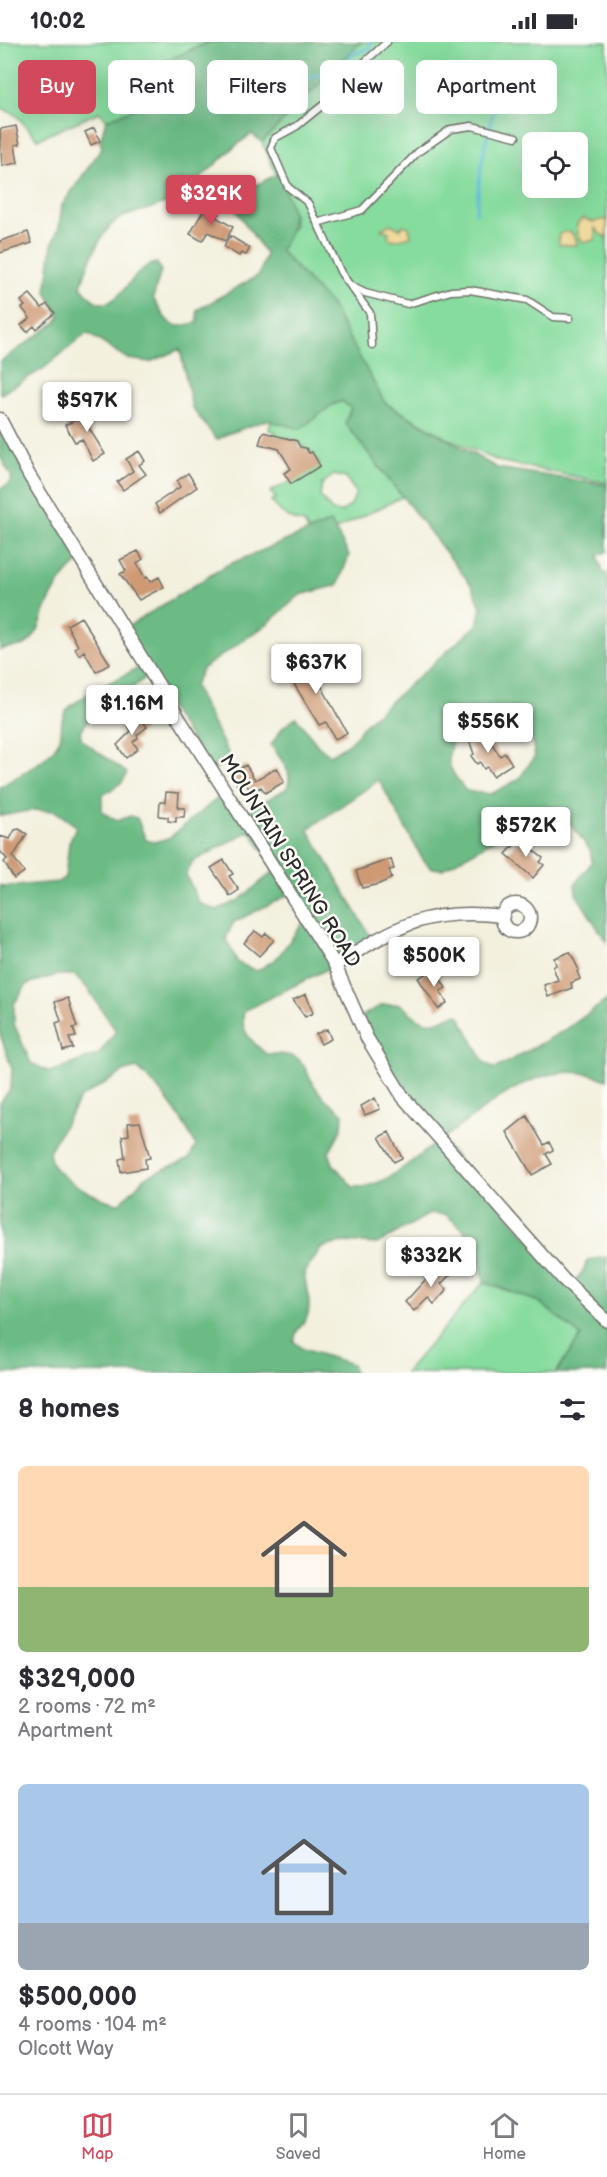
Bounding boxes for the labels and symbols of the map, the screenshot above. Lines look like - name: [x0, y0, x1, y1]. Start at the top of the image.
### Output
- pin: $329K: [169, 175, 253, 226]
- pin: $597K: [45, 382, 129, 433]
- pin: $637K: [274, 644, 358, 695]
- pin: $1.16M: [83, 685, 181, 736]
- pin: $556K: [446, 703, 530, 754]
- street label: MOUNTAIN SPRING ROAD: [214, 750, 366, 972]
- pin: $572K: [484, 807, 568, 858]
- pin: $500K: [392, 937, 476, 988]
- pin: $332K: [389, 1237, 473, 1288]

